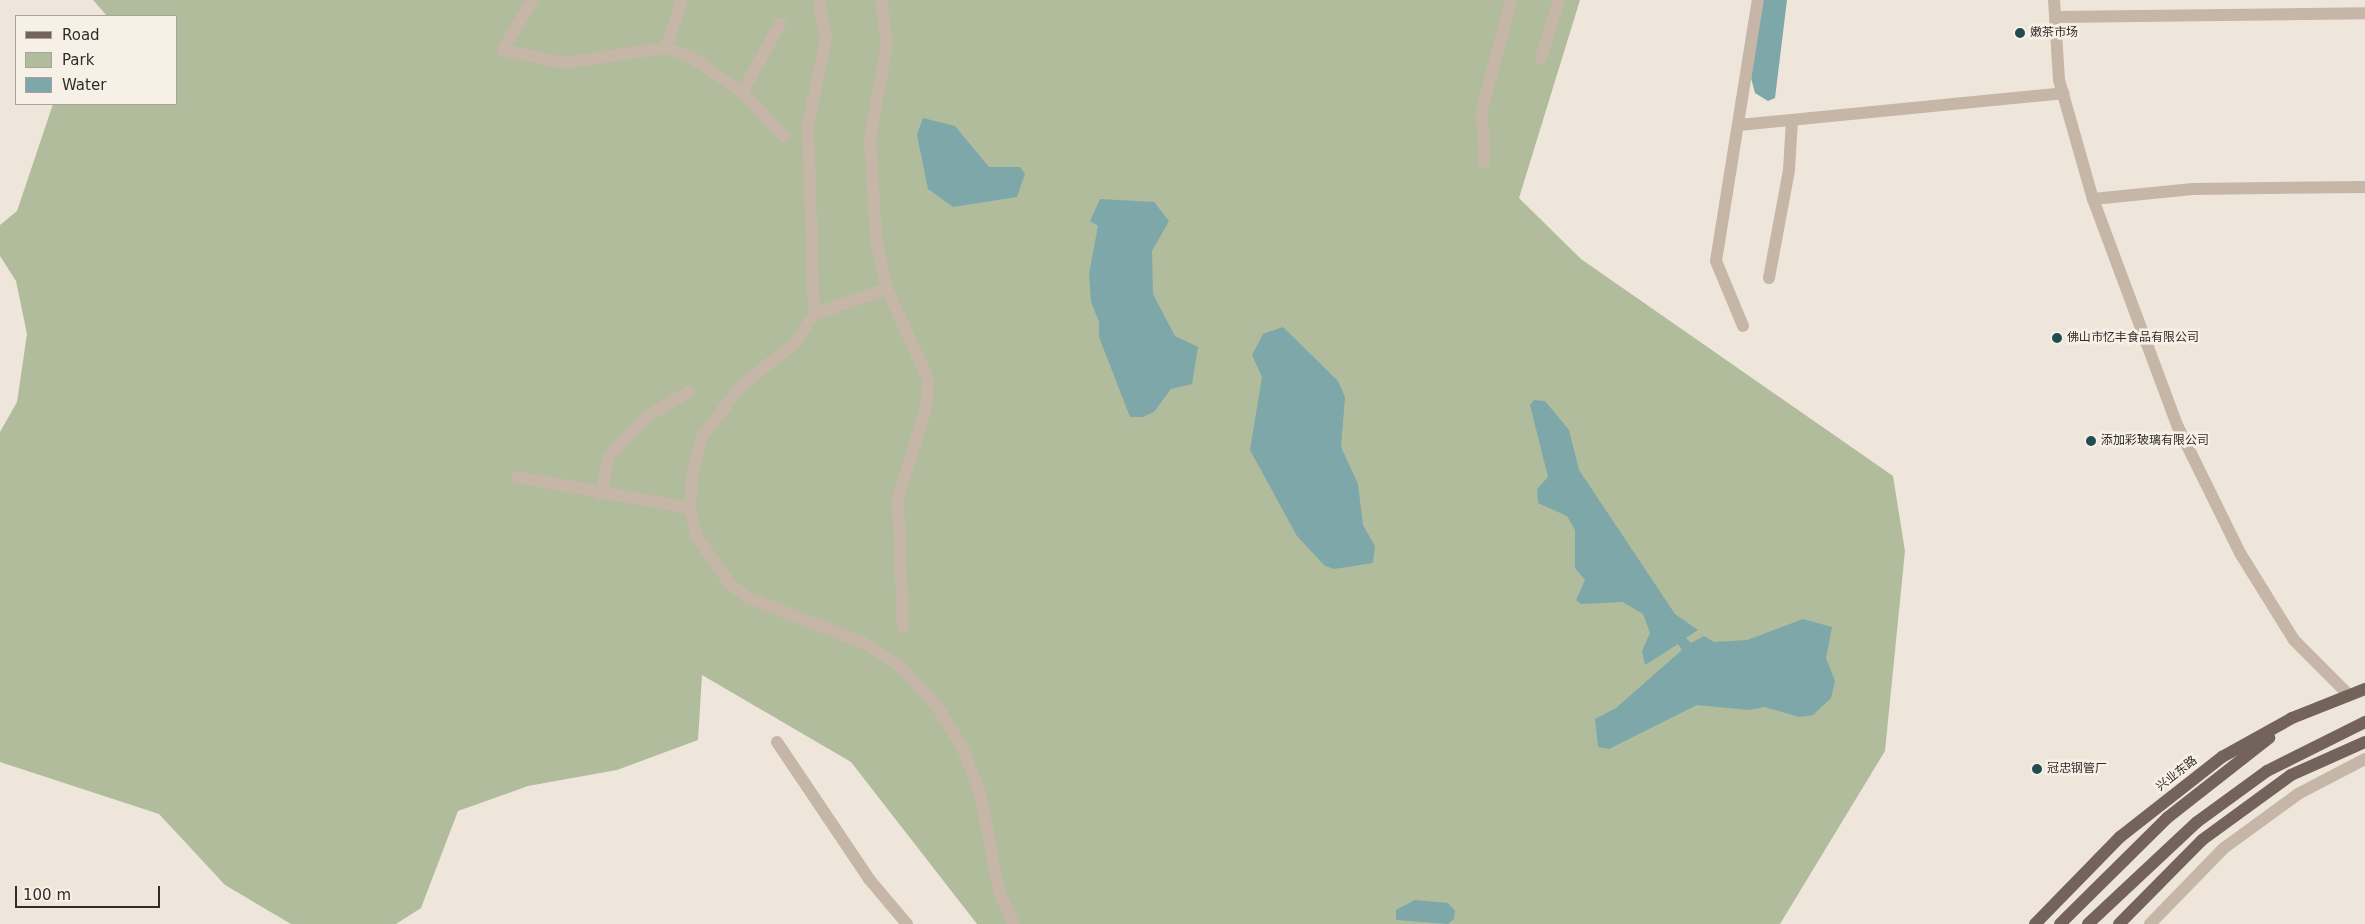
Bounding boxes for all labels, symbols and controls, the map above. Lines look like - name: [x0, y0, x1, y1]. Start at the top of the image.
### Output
- legend: [15, 15, 178, 105]
- text: Road: [62, 26, 100, 44]
- place label: 嫩茶市场: [2030, 26, 2078, 40]
- marker: 嫩茶市场: [2014, 27, 2026, 39]
- text: Park: [62, 51, 94, 69]
- text: Water: [62, 76, 106, 94]
- place label: 佛山市忆丰食品有限公司: [2067, 331, 2199, 345]
- marker: 佛山市忆丰食品有限公司: [2051, 332, 2063, 344]
- place label: 添加彩玻璃有限公司: [2101, 434, 2209, 448]
- marker: 添加彩玻璃有限公司: [2085, 435, 2097, 447]
- street label: 兴业东路: [2154, 754, 2200, 794]
- place label: 冠忠钢管厂: [2047, 762, 2107, 776]
- marker: 冠忠钢管厂: [2031, 763, 2043, 775]
- scale bar: [18, 876, 162, 908]
- text: 100 m: [23, 886, 71, 904]

